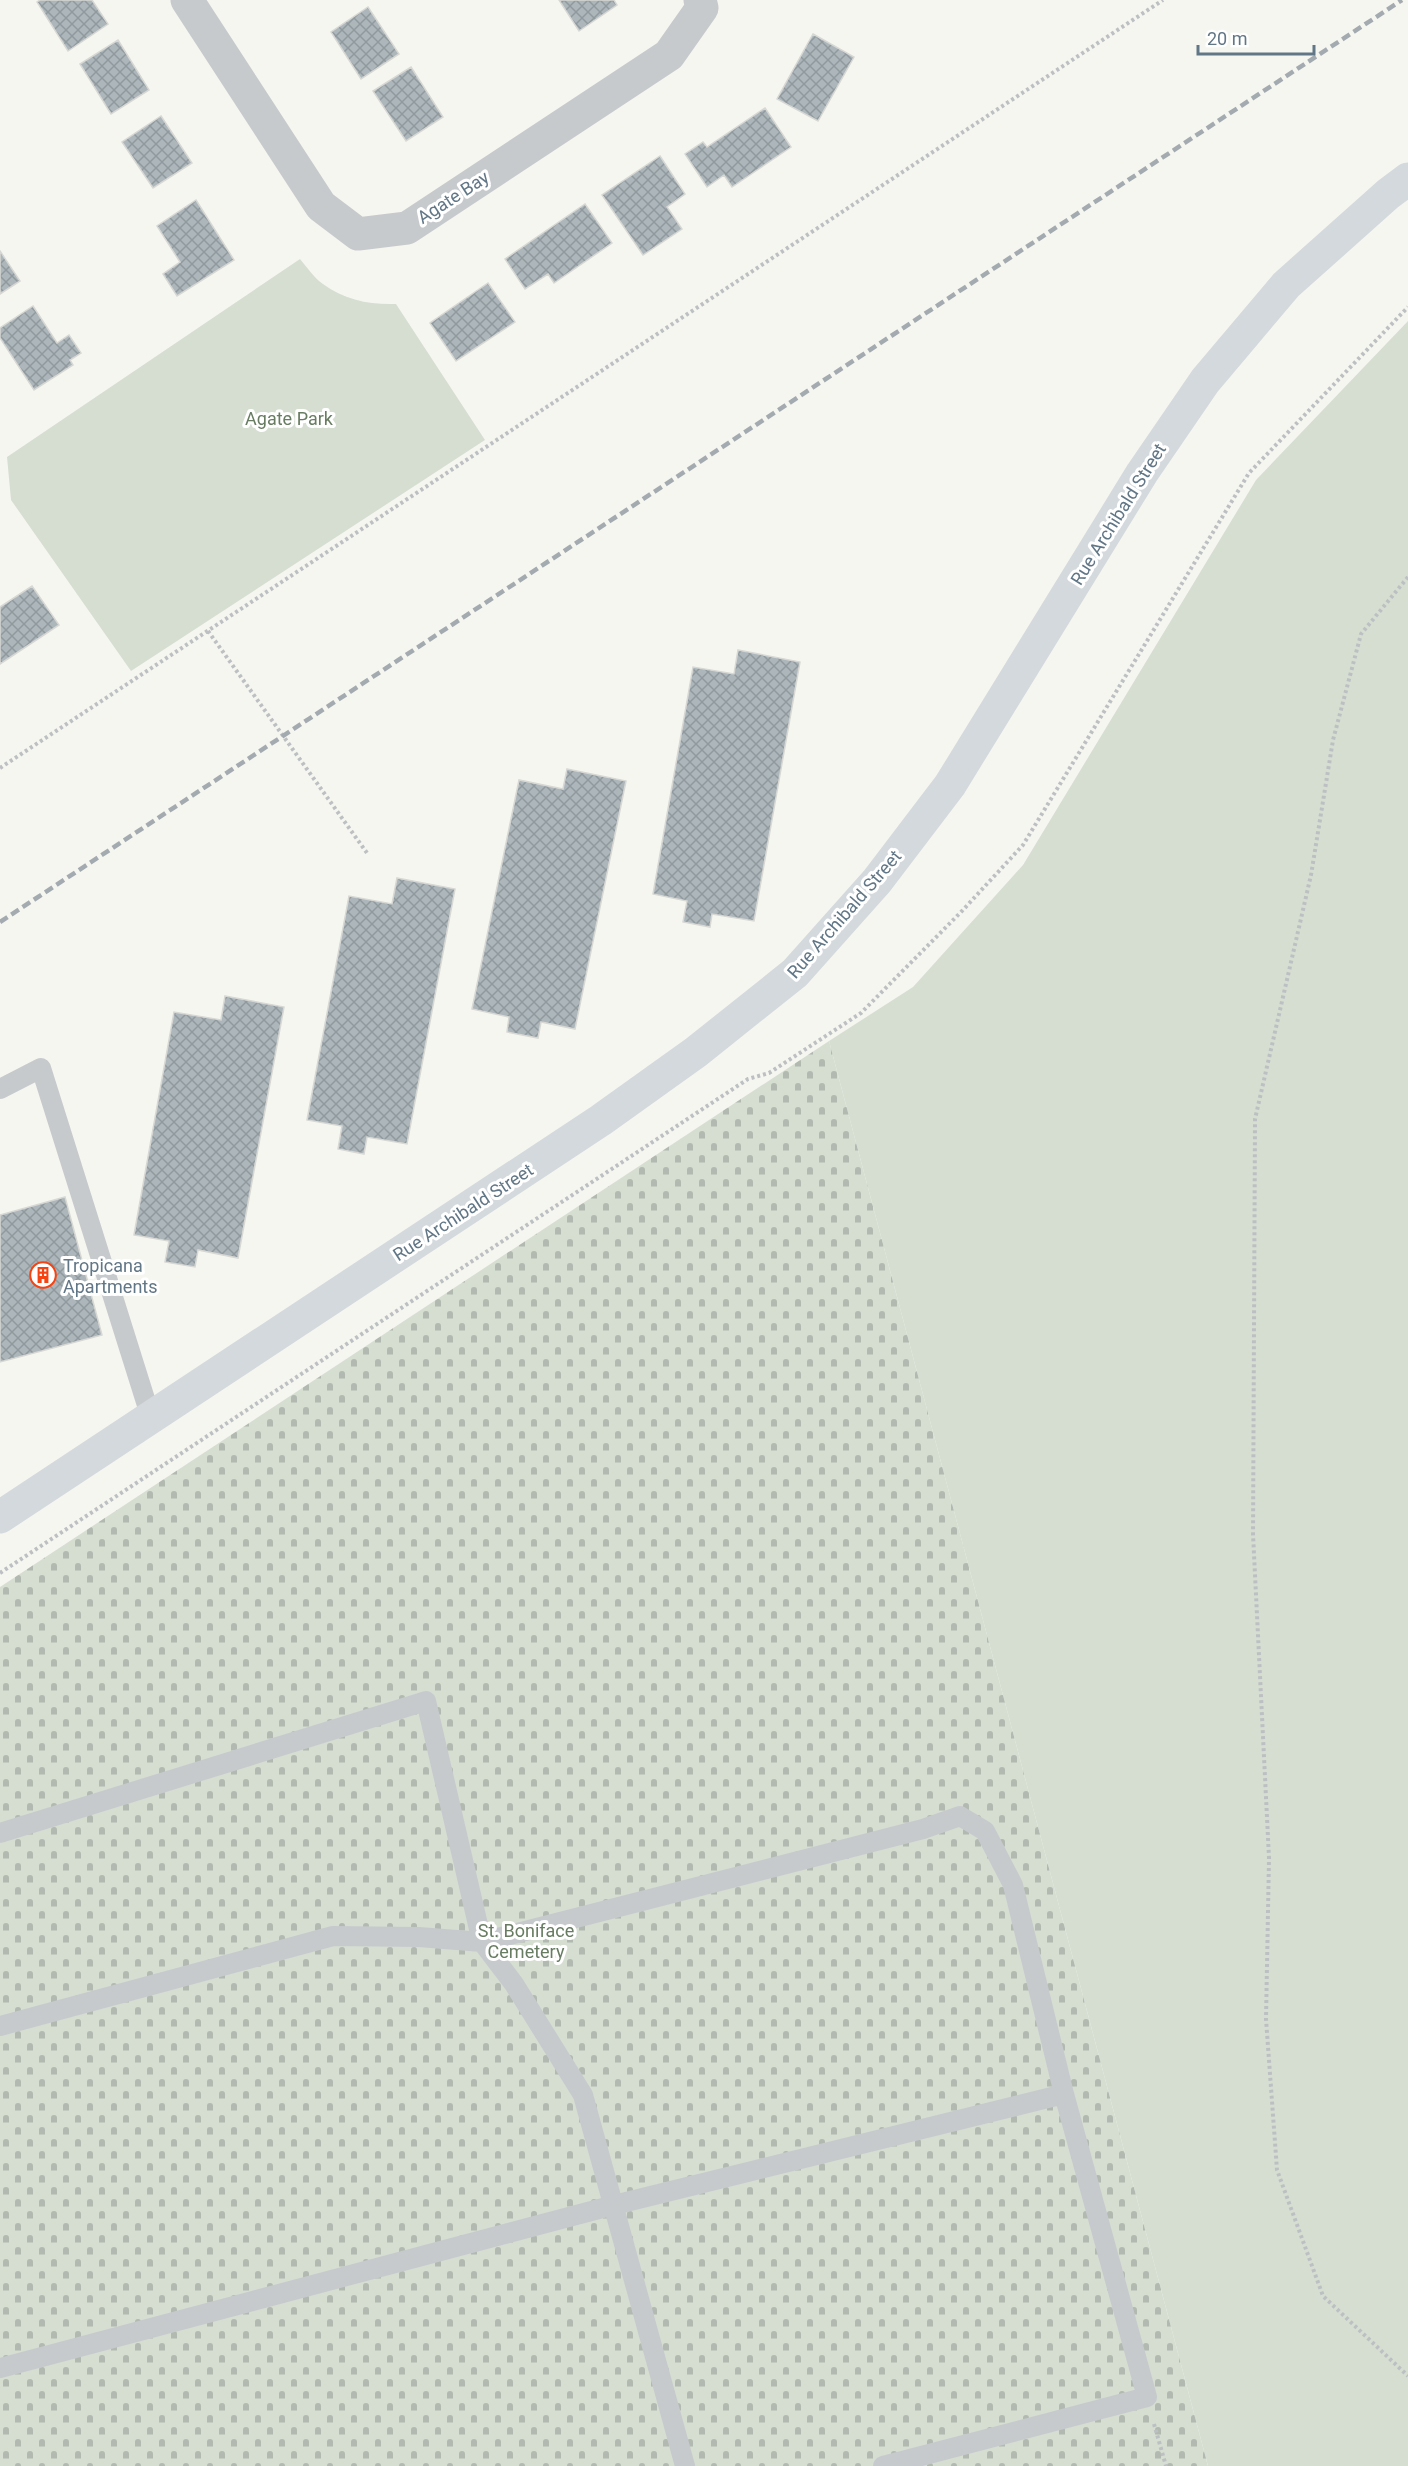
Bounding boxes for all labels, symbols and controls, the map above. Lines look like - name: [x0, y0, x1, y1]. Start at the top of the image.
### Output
- scale bar: [1198, 18, 1314, 56]
- text: 20 m: [1207, 28, 1247, 49]
- street label: Agate Bay: [413, 166, 493, 228]
- park label: Agate Park: [245, 408, 334, 429]
- street label: Rue Archibald Street: [1066, 439, 1170, 589]
- street label: Rue Archibald Street: [783, 846, 905, 982]
- street label: Rue Archibald Street: [389, 1159, 537, 1265]
- place label: Tropicana Apartments: [63, 1255, 158, 1297]
- building icon: Tropicana Apartments: [28, 1260, 58, 1290]
- park label: St. Boniface Cemetery: [478, 1920, 574, 1962]

